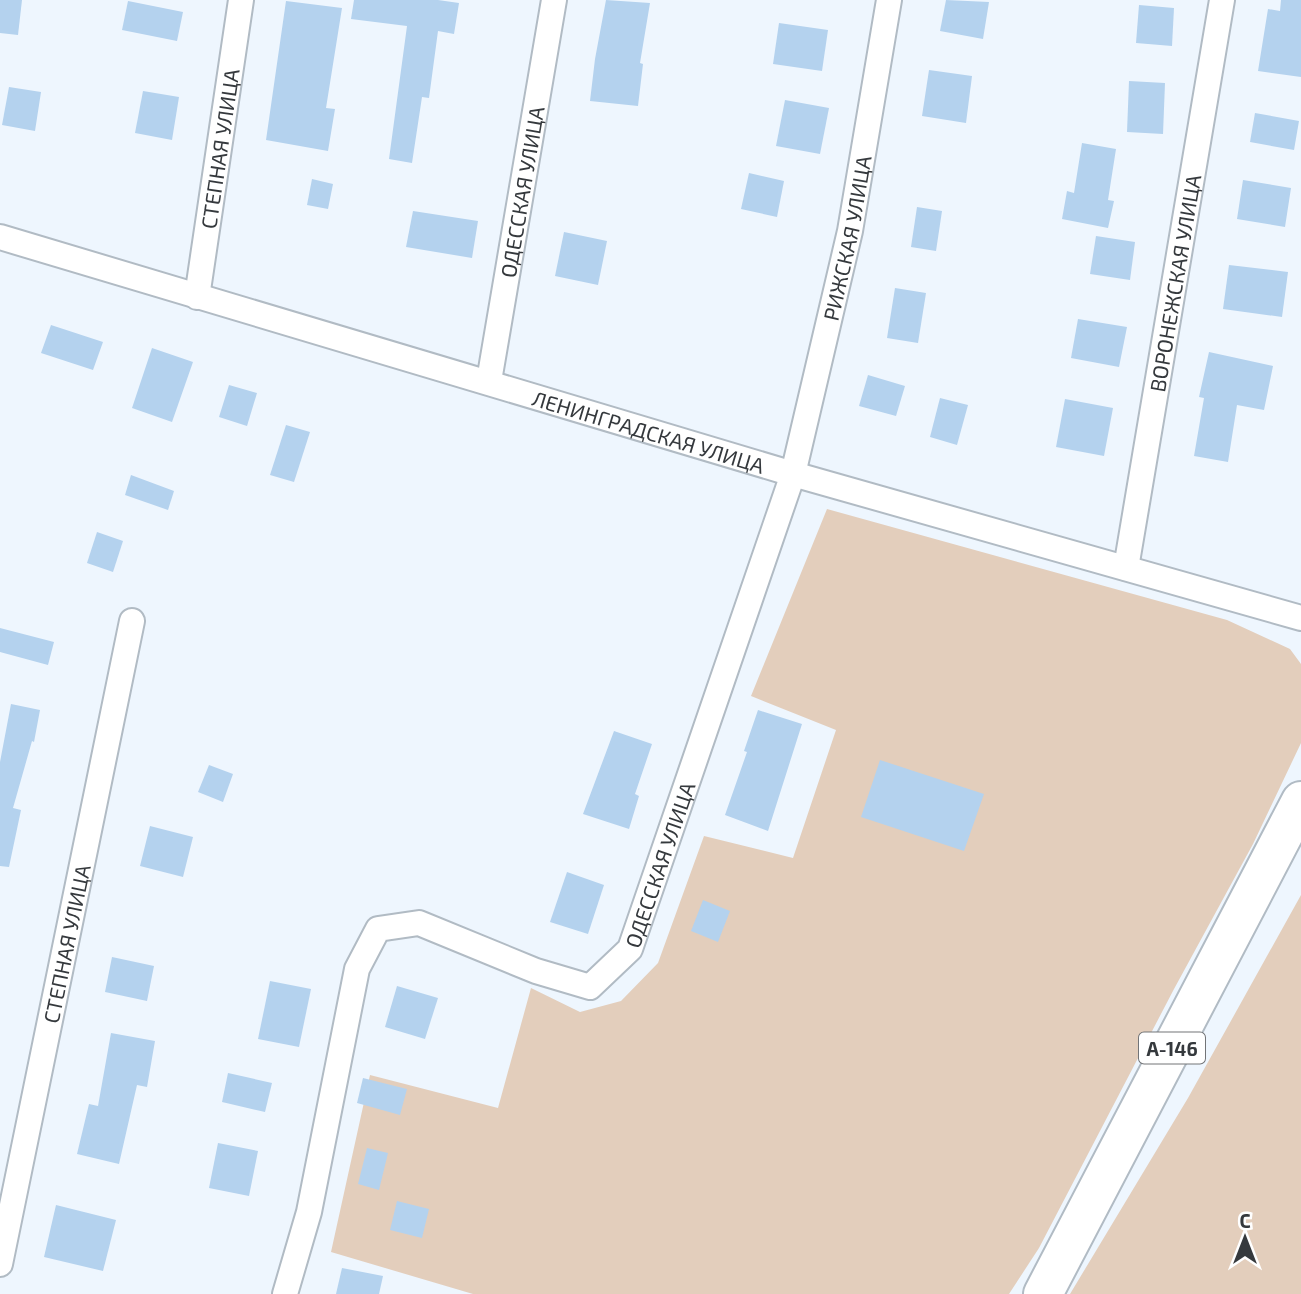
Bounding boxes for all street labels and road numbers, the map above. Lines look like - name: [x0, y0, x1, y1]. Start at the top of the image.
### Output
- street label: СТЕПНАЯ УЛИЦА: [195, 67, 243, 230]
- street label: ОДЕССКАЯ УЛИЦА: [494, 104, 548, 279]
- street label: РИЖСКАЯ УЛИЦА: [817, 154, 875, 323]
- street label: ВОРОНЕЖСКАЯ УЛИЦА: [1144, 172, 1205, 394]
- street label: ЛЕНИНГРАДСКАЯ УЛИЦА: [530, 384, 768, 477]
- street label: ОДЕССКАЯ УЛИЦА: [619, 778, 699, 951]
- street label: СТЕПНАЯ УЛИЦА: [37, 862, 94, 1025]
- road number: А-146: [1139, 1032, 1205, 1064]

